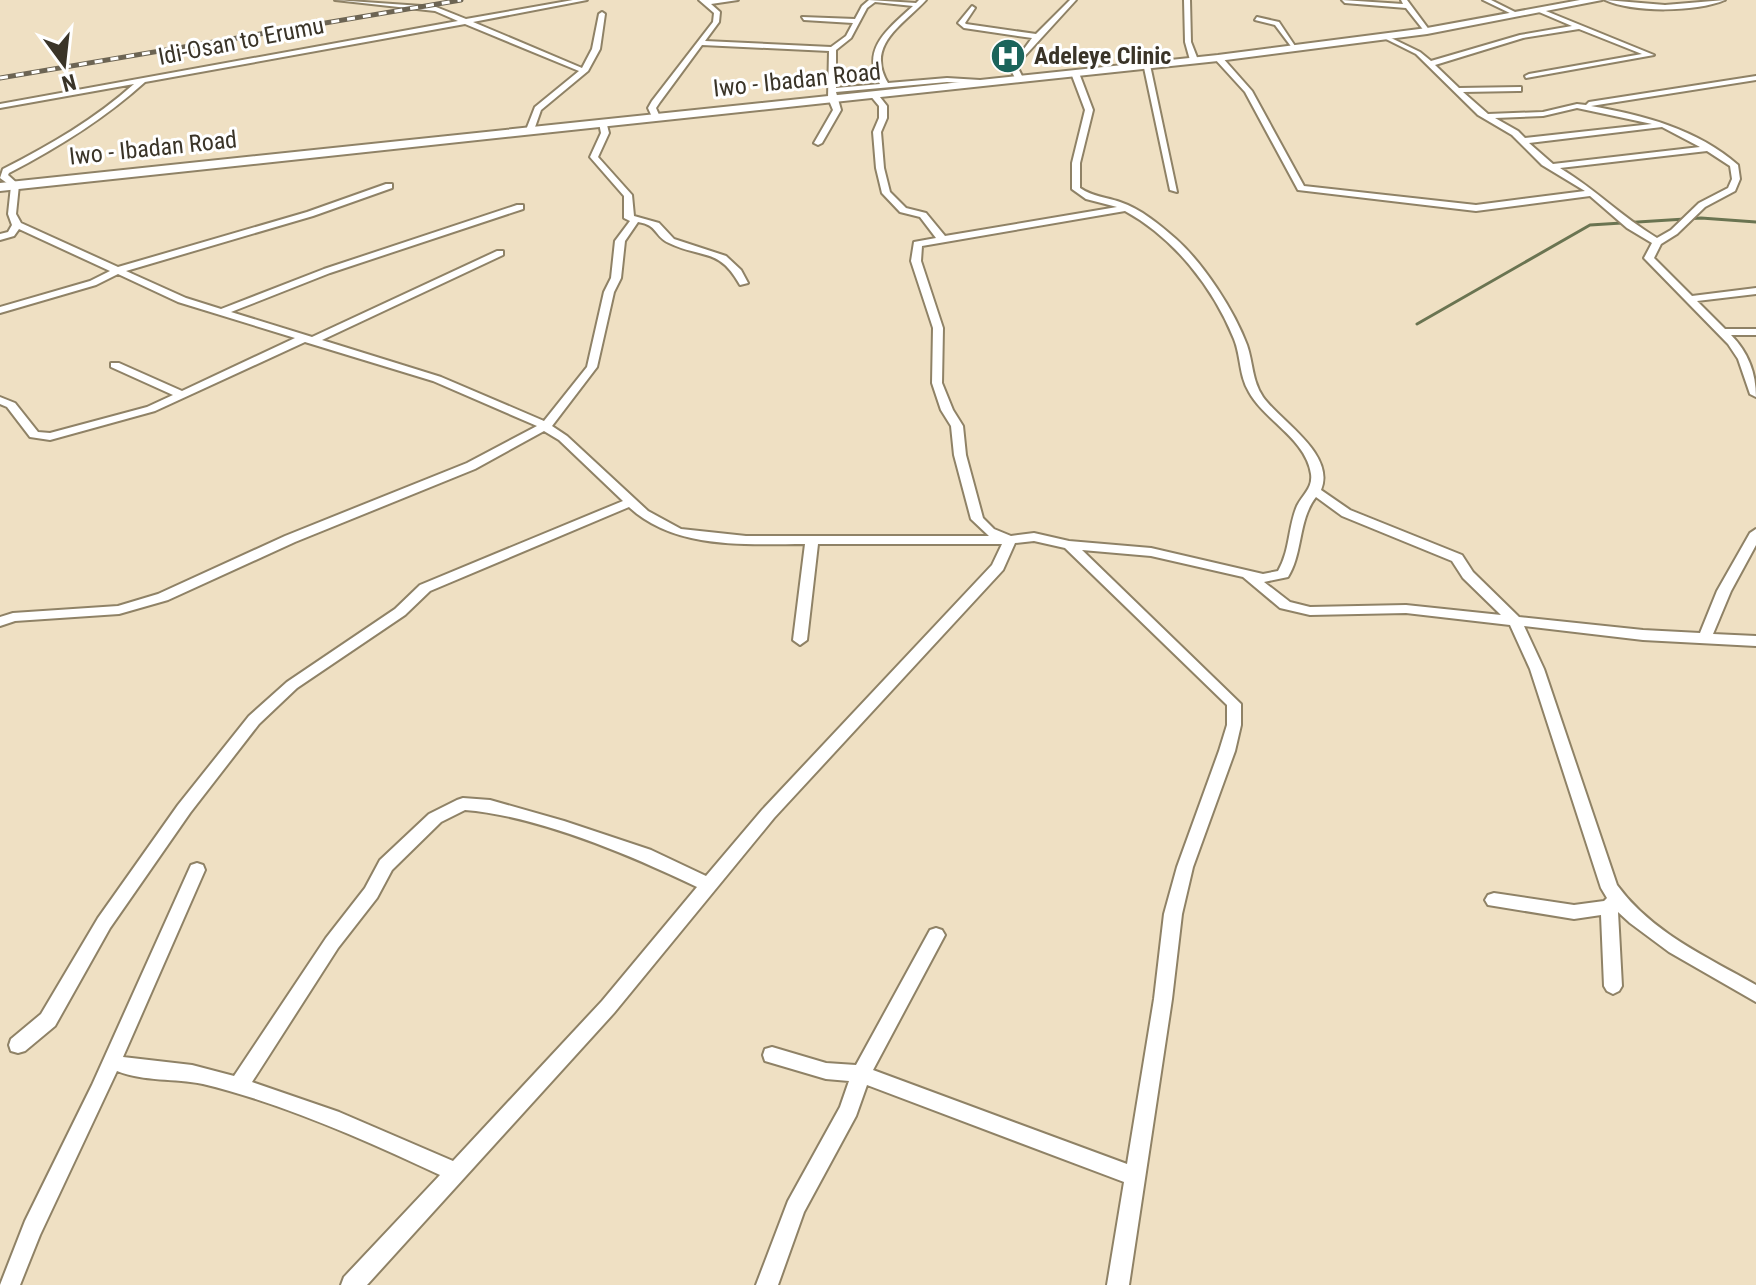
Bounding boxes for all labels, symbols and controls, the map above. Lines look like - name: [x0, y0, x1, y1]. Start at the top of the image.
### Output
- street label: Idi-Osan to Erumu: [156, 11, 326, 71]
- north arrow: [24, 24, 104, 104]
- hospital icon: Adeleye Clinic: [989, 37, 1027, 75]
- place label: Adeleye Clinic: [1034, 42, 1171, 70]
- street label: Iwo - Ibadan Road: [712, 57, 882, 103]
- text: N: [59, 69, 79, 97]
- street label: Iwo - Ibadan Road: [68, 125, 238, 171]

